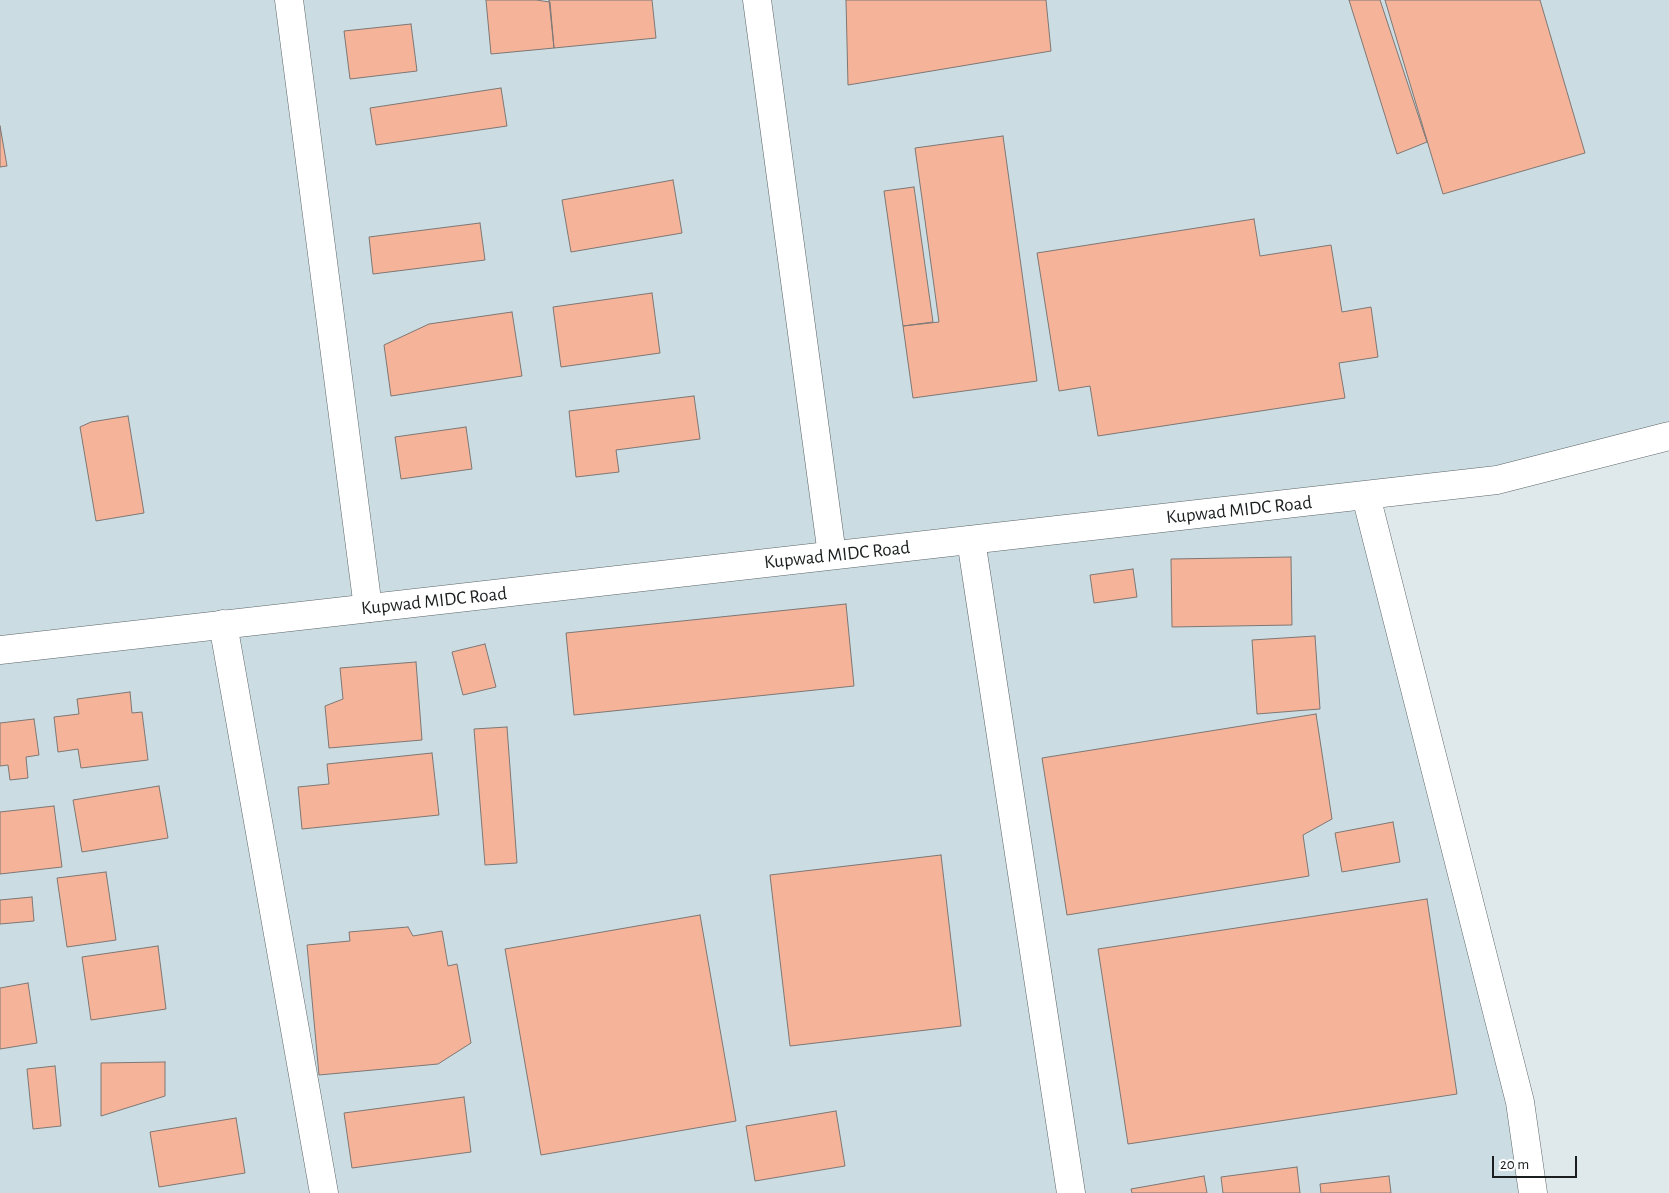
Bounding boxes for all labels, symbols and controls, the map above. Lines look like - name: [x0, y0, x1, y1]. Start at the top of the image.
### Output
- street label: Kupwad MIDC Road: [1165, 491, 1313, 529]
- street label: Kupwad MIDC Road: [763, 536, 911, 574]
- street label: Kupwad MIDC Road: [360, 582, 508, 620]
- scale bar: [1494, 1146, 1579, 1178]
- text: 20 m: [1500, 1157, 1529, 1172]

